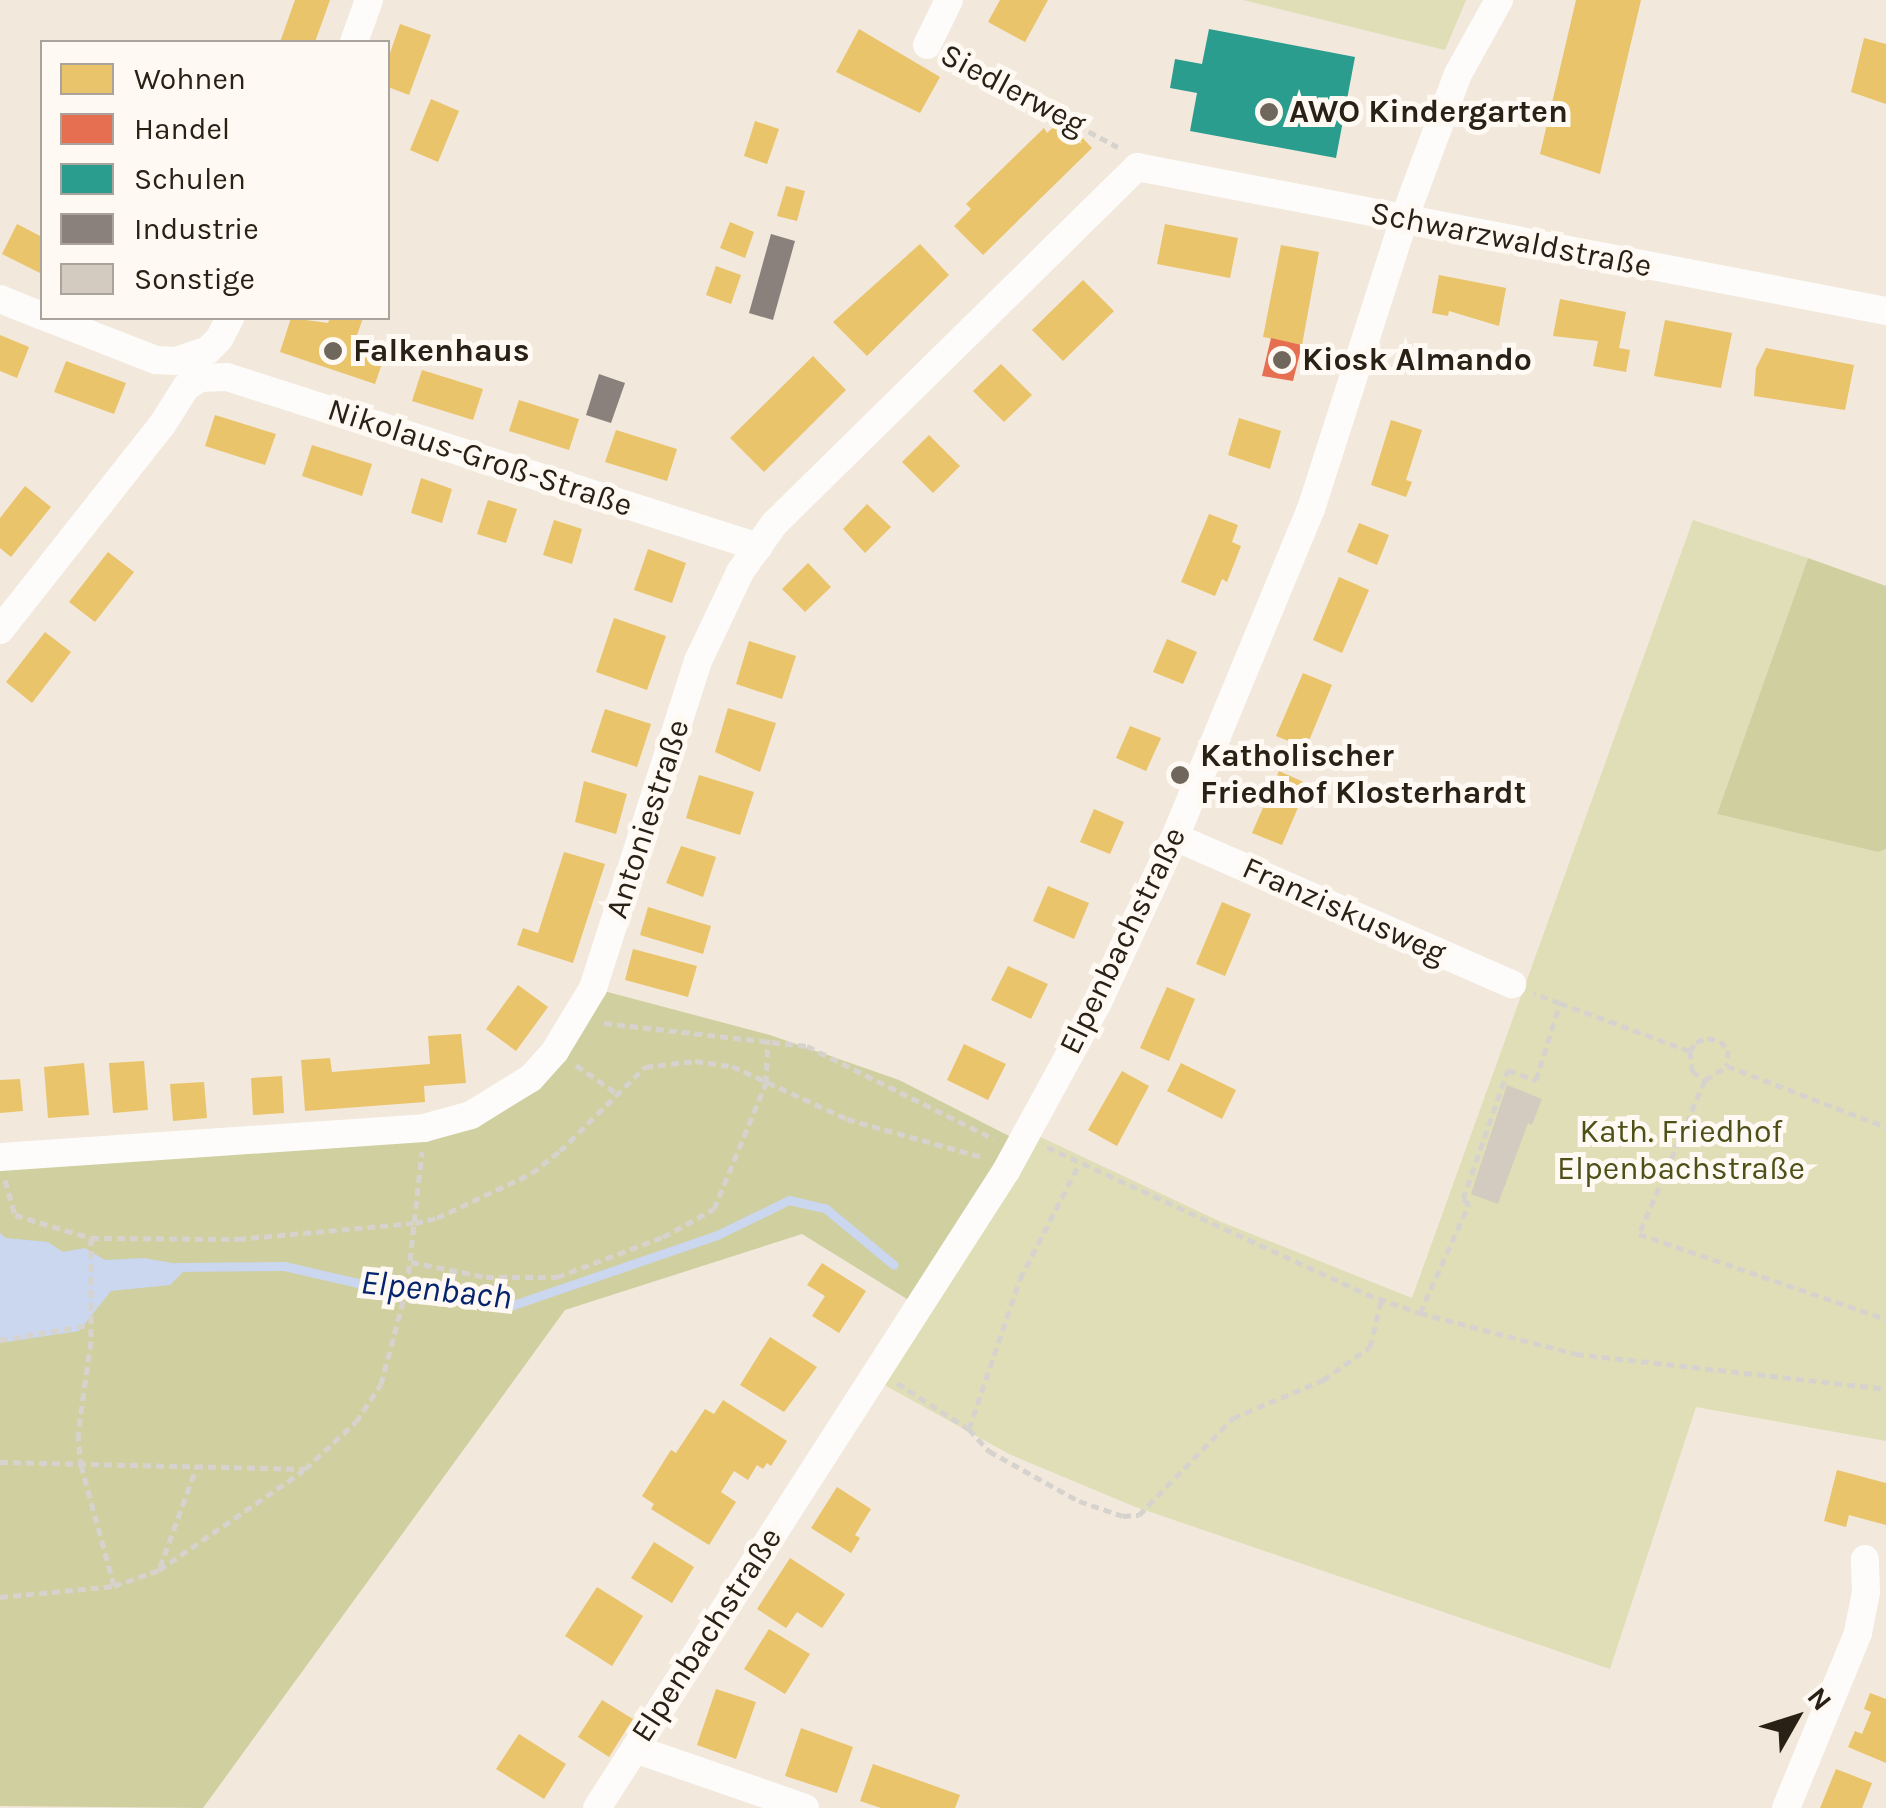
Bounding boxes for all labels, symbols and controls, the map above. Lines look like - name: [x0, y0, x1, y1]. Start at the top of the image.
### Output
- street label: Siedlerweg: [934, 36, 1092, 144]
- legend: [40, 40, 390, 320]
- text: Wohnen: [134, 61, 246, 97]
- place label: AWO Kindergarten: [1289, 93, 1568, 131]
- marker: AWO Kindergarten: [1258, 101, 1280, 123]
- text: Handel: [134, 111, 230, 147]
- text: Schulen: [134, 161, 246, 197]
- street label: Schwarzwaldstraße: [1367, 194, 1655, 286]
- text: Industrie: [134, 211, 259, 247]
- text: Sonstige: [134, 261, 255, 297]
- place label: Falkenhaus: [353, 332, 530, 370]
- marker: Falkenhaus: [322, 340, 344, 362]
- place label: Kiosk Almando: [1302, 341, 1532, 379]
- marker: Kiosk Almando: [1271, 349, 1293, 371]
- street label: Nikolaus-Groß-Straße: [323, 391, 637, 525]
- street label: Antoniestraße: [598, 715, 698, 923]
- place label: Katholischer Friedhof Klosterhardt: [1200, 738, 1526, 813]
- marker: Katholischer Friedhof Klosterhardt: [1169, 764, 1191, 786]
- street label: Elpenbachstraße: [1051, 821, 1195, 1061]
- street label: Franziskusweg: [1236, 849, 1452, 973]
- park label: Kath. Friedhof Elpenbachstraße: [1557, 1114, 1805, 1189]
- water label: Elpenbach: [358, 1261, 514, 1319]
- street label: Elpenbachstraße: [623, 1521, 791, 1749]
- north arrow: [1746, 1668, 1846, 1768]
- text: N: [1801, 1681, 1839, 1717]

